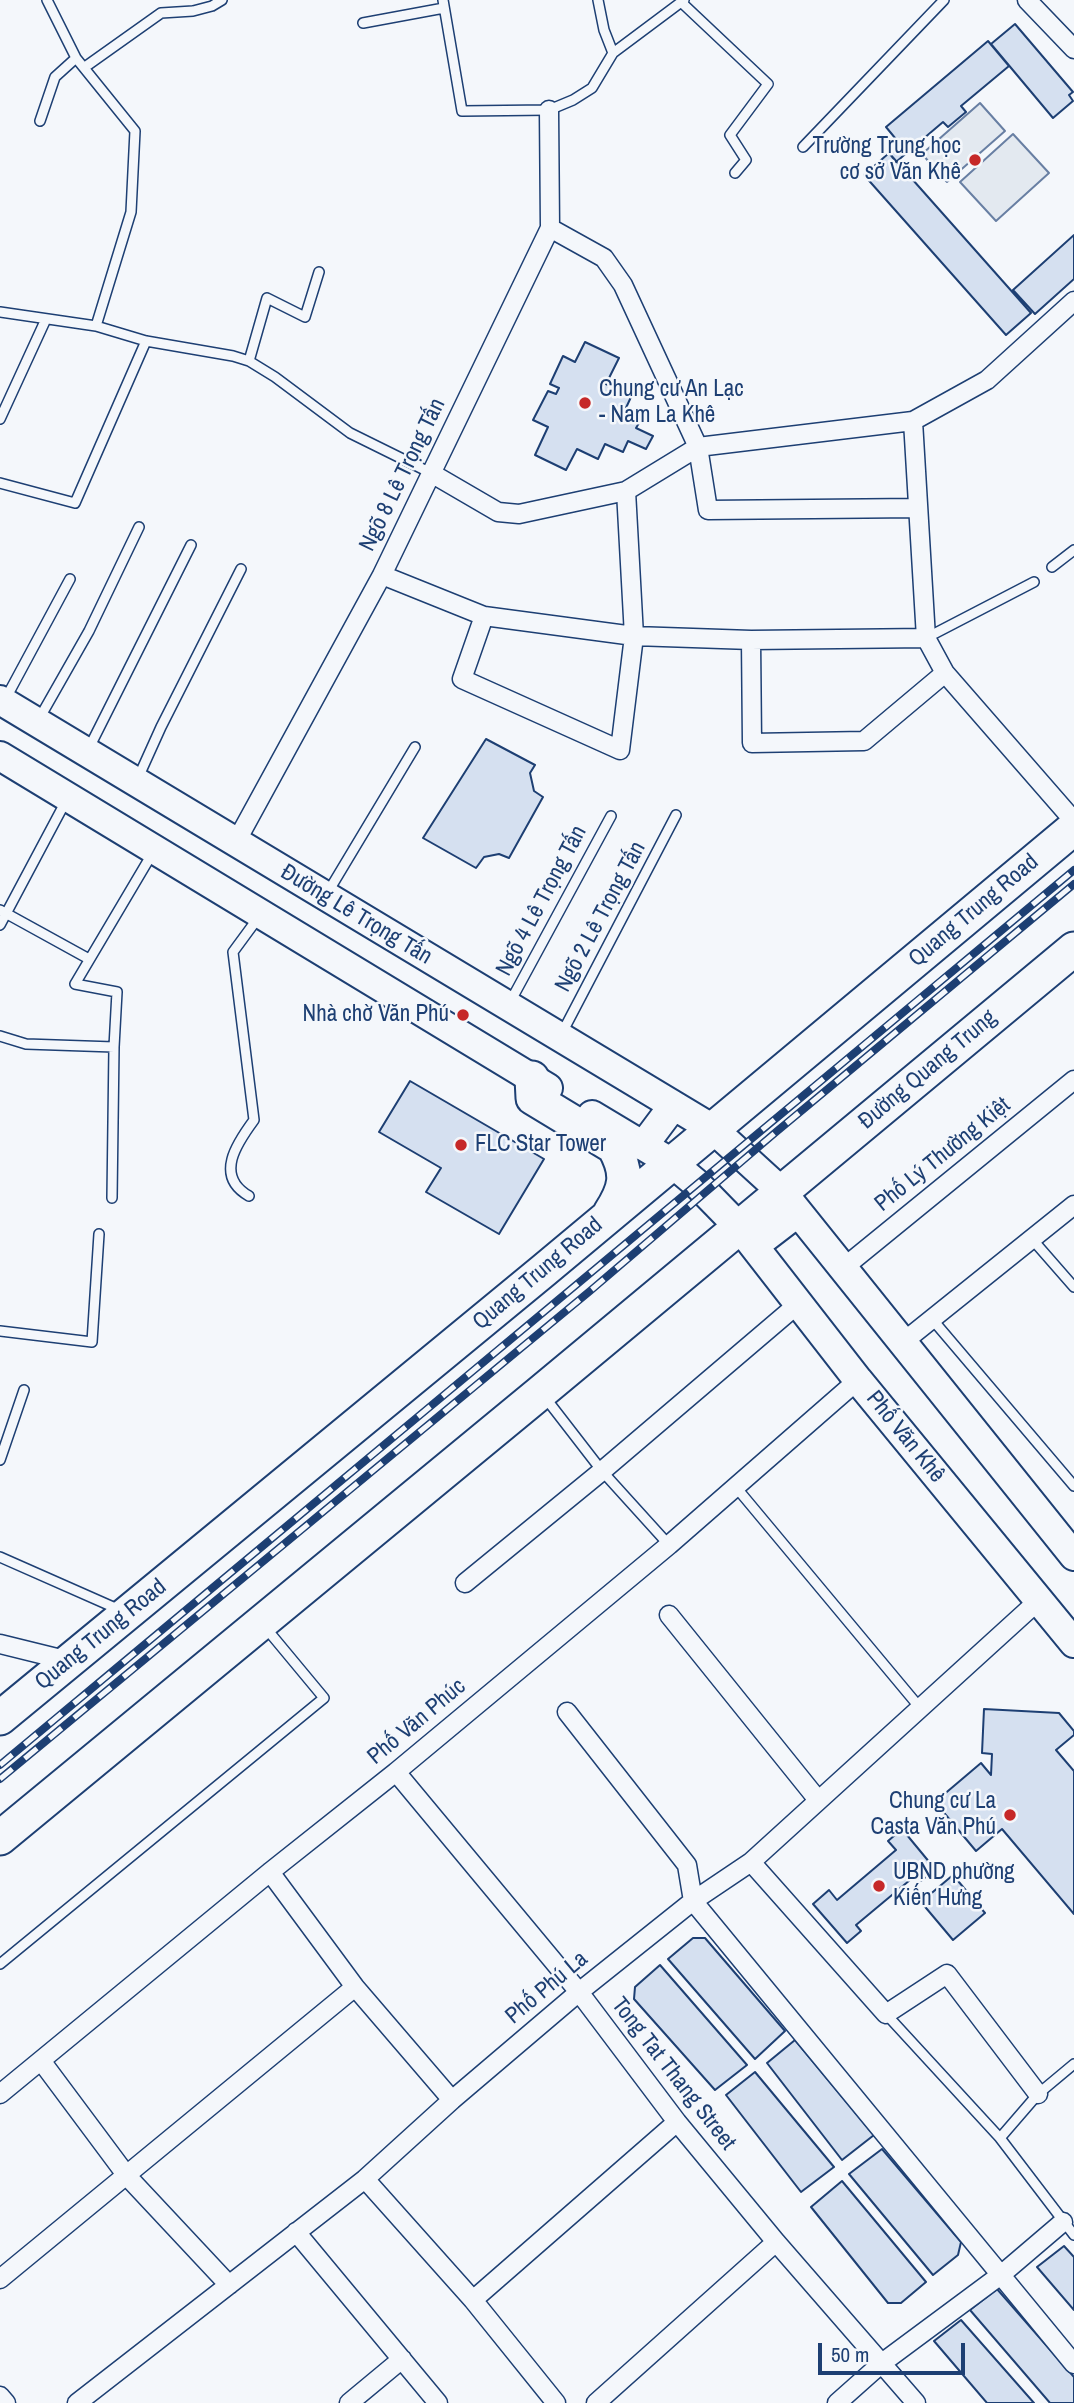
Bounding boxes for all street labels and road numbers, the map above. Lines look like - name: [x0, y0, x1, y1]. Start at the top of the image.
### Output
- street label: Ngõ 8 Lê Trọng Tấn: [354, 394, 452, 556]
- street label: Ngõ 4 Lê Trọng Tấn: [491, 821, 593, 981]
- street label: Ngõ 2 Lê Trọng Tấn: [550, 837, 652, 997]
- street label: Quang Trung Road: [904, 849, 1044, 973]
- street label: Đường Lê Trọng Tấn: [275, 859, 437, 971]
- street label: Đường Quang Trung: [854, 1004, 1002, 1136]
- street label: Phố Lý Thường Kiệt: [870, 1092, 1016, 1218]
- street label: Quang Trung Road: [468, 1212, 608, 1336]
- street label: Phố Văn Khê: [860, 1386, 950, 1488]
- street label: Quang Trung Road: [30, 1574, 172, 1696]
- street label: Phố Văn Phúc: [362, 1673, 472, 1771]
- street label: Phố Phú La: [500, 1946, 594, 2030]
- street label: Tong Tat Thang Street: [605, 1992, 741, 2156]

